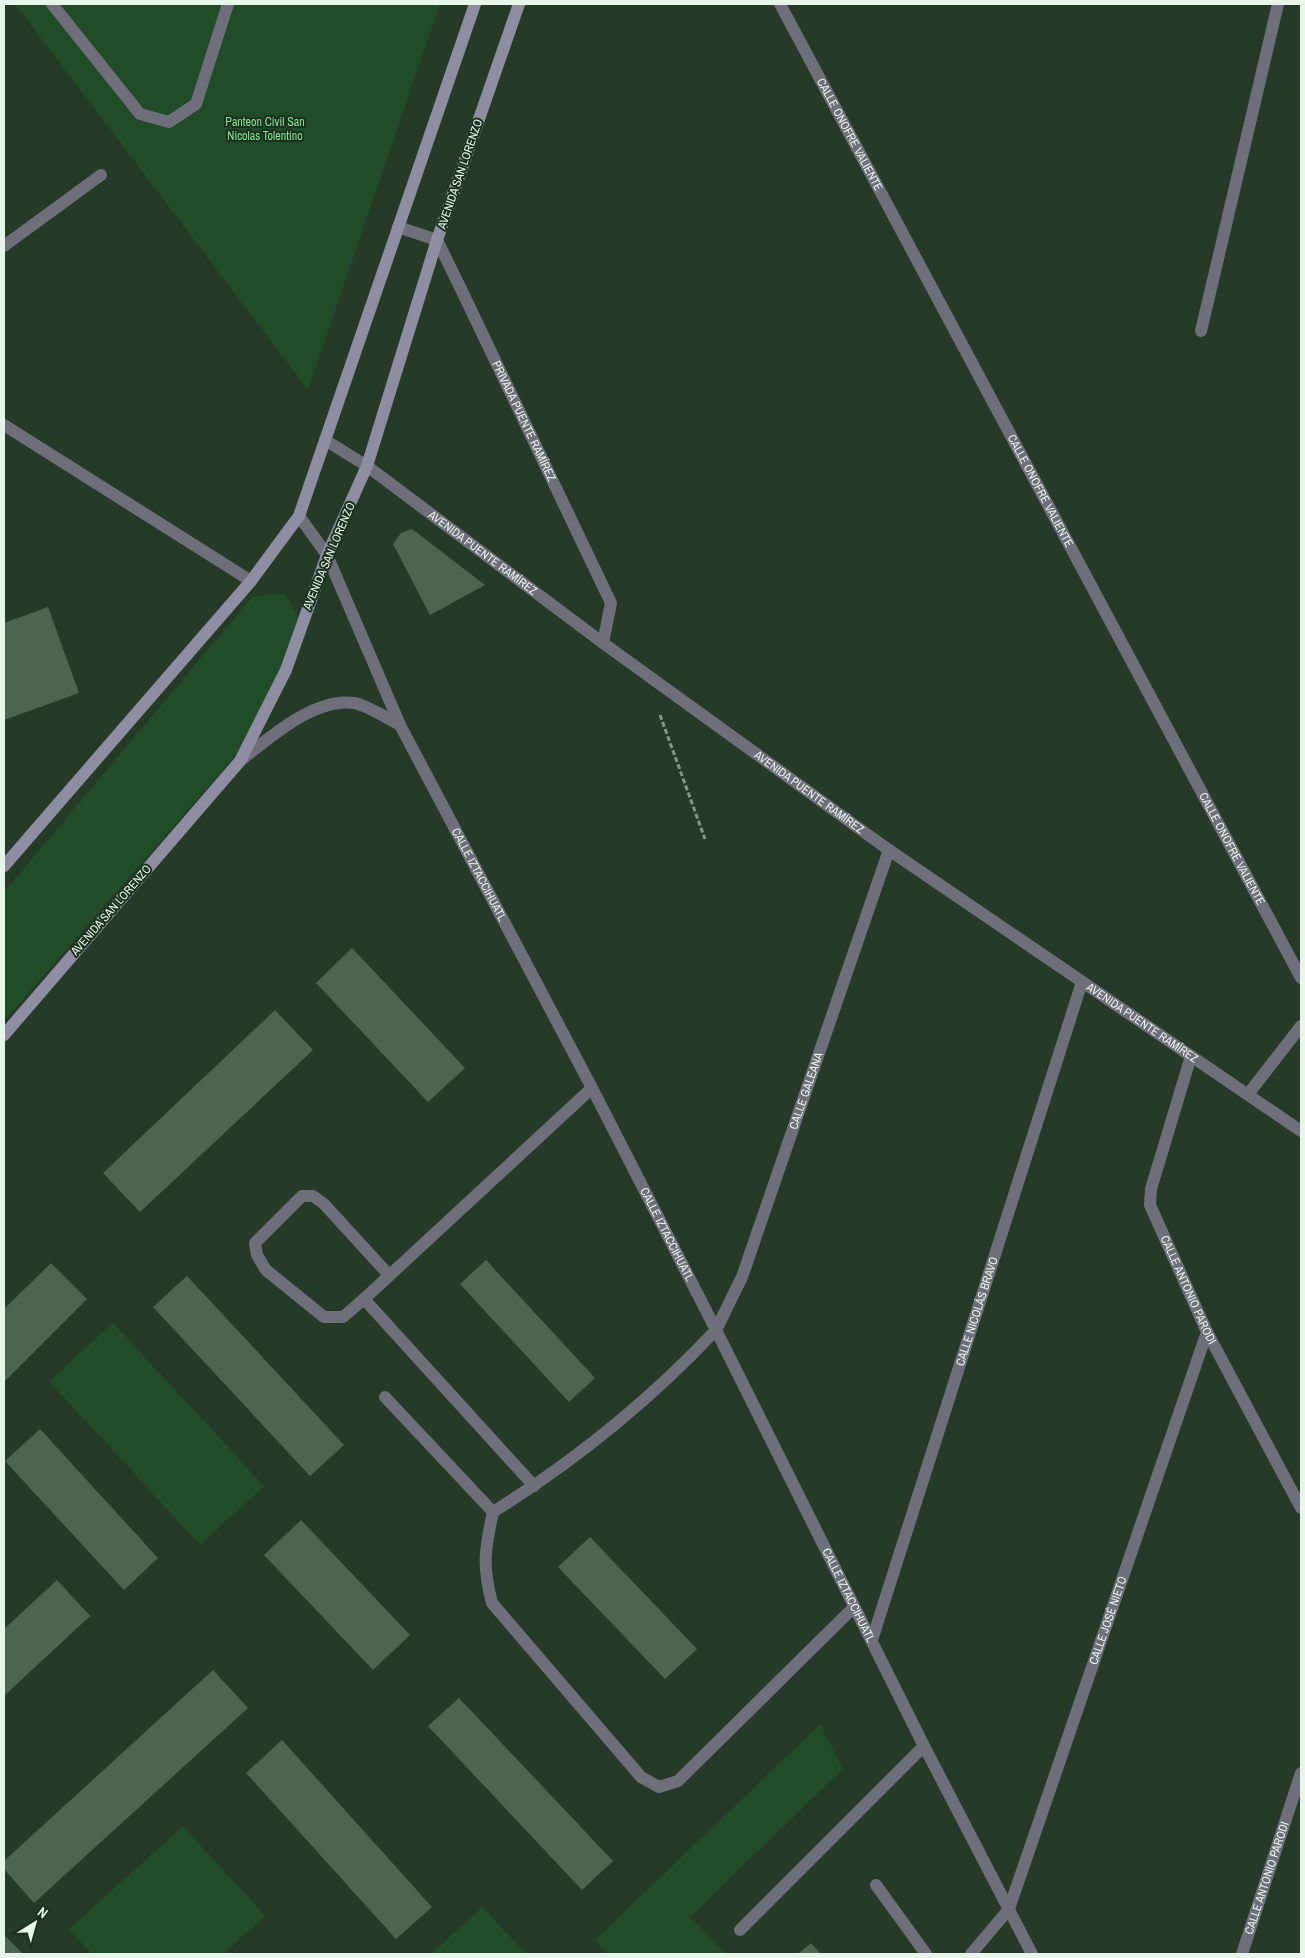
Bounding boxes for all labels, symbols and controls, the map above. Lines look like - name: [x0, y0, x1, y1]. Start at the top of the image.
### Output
- street label: CALLE ONOFRE VALIENTE: [813, 75, 887, 194]
- park label: Panteon Civil San Nicolas Tolentino: [225, 114, 305, 144]
- street label: AVENIDA SAN LORENZO: [433, 117, 486, 232]
- street label: PRIVADA PUENTE RAMÍREZ: [488, 358, 560, 484]
- street label: CALLE ONOFRE VALIENTE: [1004, 431, 1077, 550]
- street label: AVENIDA SAN LORENZO: [299, 500, 359, 613]
- street label: AVENIDA PUENTE RAMÍREZ: [424, 506, 540, 599]
- street label: AVENIDA PUENTE RAMÍREZ: [750, 747, 867, 837]
- street label: CALLE ONOFRE VALIENTE: [1195, 789, 1269, 908]
- street label: CALLE IZTACCIHUATL: [448, 825, 510, 924]
- street label: AVENIDA SAN LORENZO: [67, 861, 155, 959]
- street label: AVENIDA PUENTE RAMÍREZ: [1082, 978, 1201, 1066]
- street label: CALLE GALEANA: [785, 1050, 827, 1131]
- street label: CALLE IZTACCIHUATL: [636, 1185, 698, 1284]
- street label: CALLE ANTONIO PARODI: [1157, 1233, 1220, 1347]
- street label: CALLE NICOLÁS BRAVO: [952, 1254, 1002, 1368]
- street label: CALLE IZTACCIHUATL: [818, 1545, 879, 1645]
- street label: CALLE JOSÉ NIETO: [1085, 1574, 1131, 1667]
- street label: CALLE ANTONIO PARODI: [1241, 1819, 1293, 1936]
- north arrow: [10, 1898, 60, 1948]
- text: N: [34, 1903, 52, 1922]

